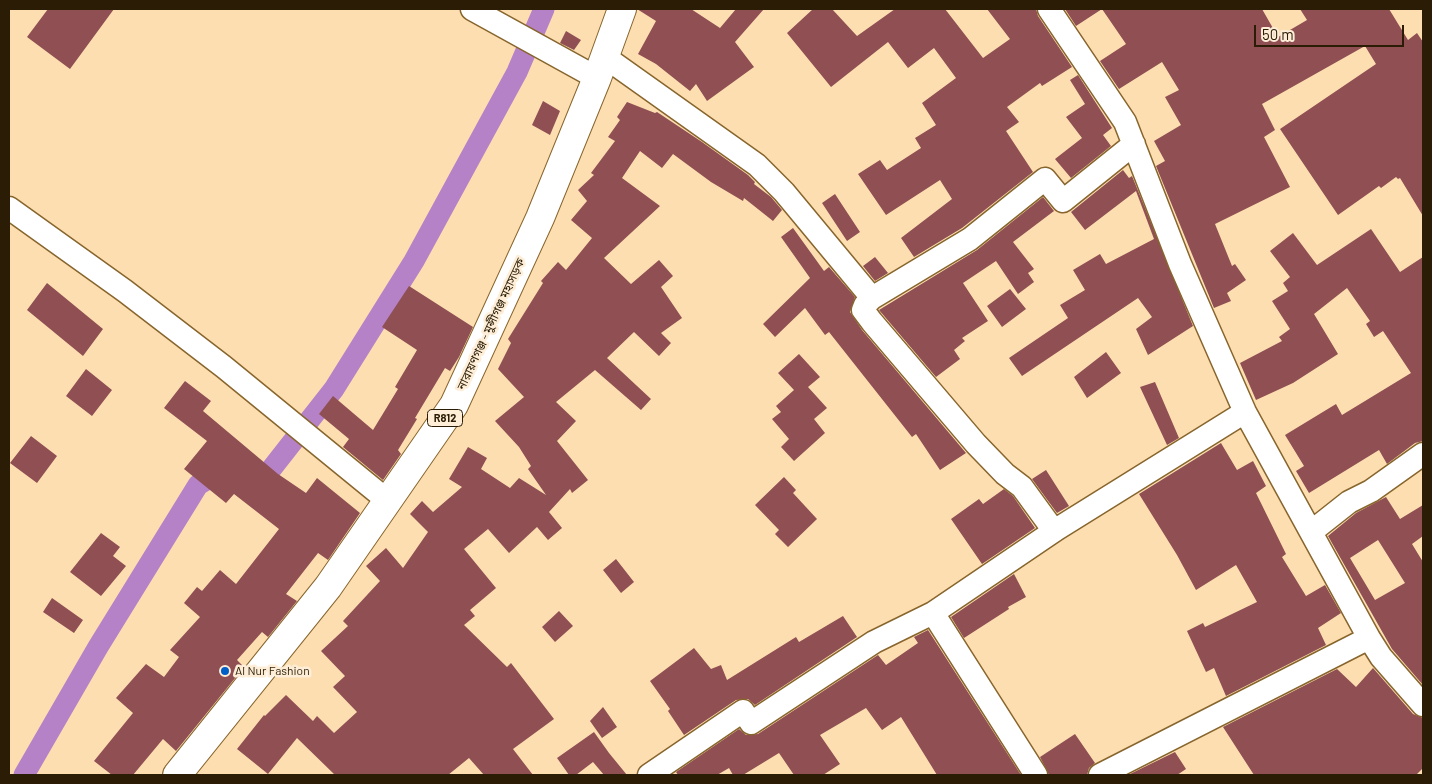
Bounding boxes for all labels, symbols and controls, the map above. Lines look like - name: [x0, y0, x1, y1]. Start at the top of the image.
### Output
- scale bar: [1257, 15, 1407, 47]
- text: 50 m: [1262, 25, 1294, 43]
- street label: নারায়ণগঞ্জ - মুন্সীগঞ্জ মহাসড়ক: [454, 256, 528, 392]
- road number: R812: [428, 409, 462, 426]
- place label: Al Nur Fashion: [235, 664, 310, 678]
- marker: Al Nur Fashion: [219, 665, 231, 677]

